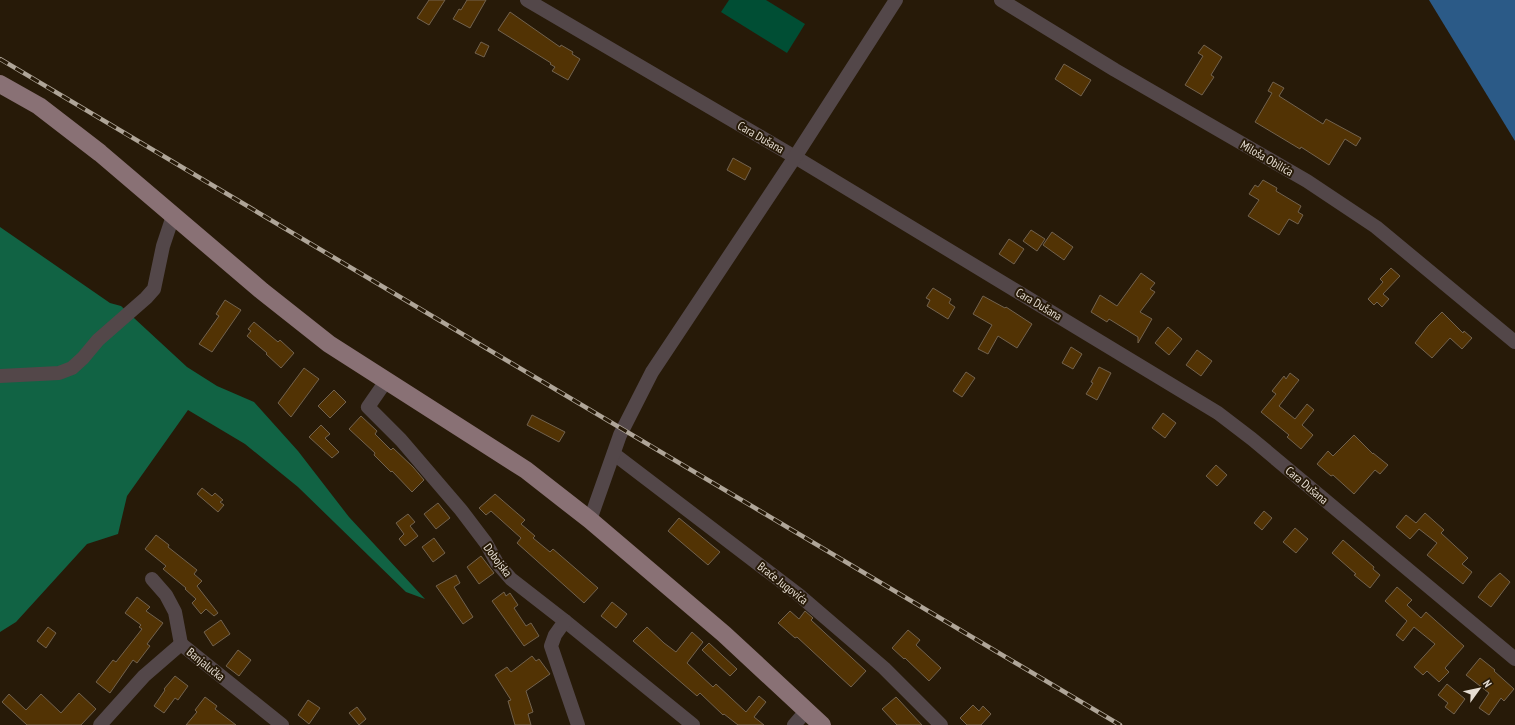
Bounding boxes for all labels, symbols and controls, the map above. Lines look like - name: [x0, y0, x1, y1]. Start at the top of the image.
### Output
- street label: Cara Dušana: [735, 118, 787, 156]
- street label: Miloša Obilića: [1238, 137, 1296, 179]
- street label: Cara Dušana: [1013, 284, 1065, 324]
- street label: Cara Dušana: [1283, 463, 1332, 507]
- street label: Dobojska: [481, 540, 516, 580]
- street label: Braće Jugovića: [755, 559, 811, 607]
- street label: Banjalučka: [184, 644, 228, 684]
- north arrow: [1459, 669, 1499, 709]
- text: N: [1480, 677, 1495, 690]

